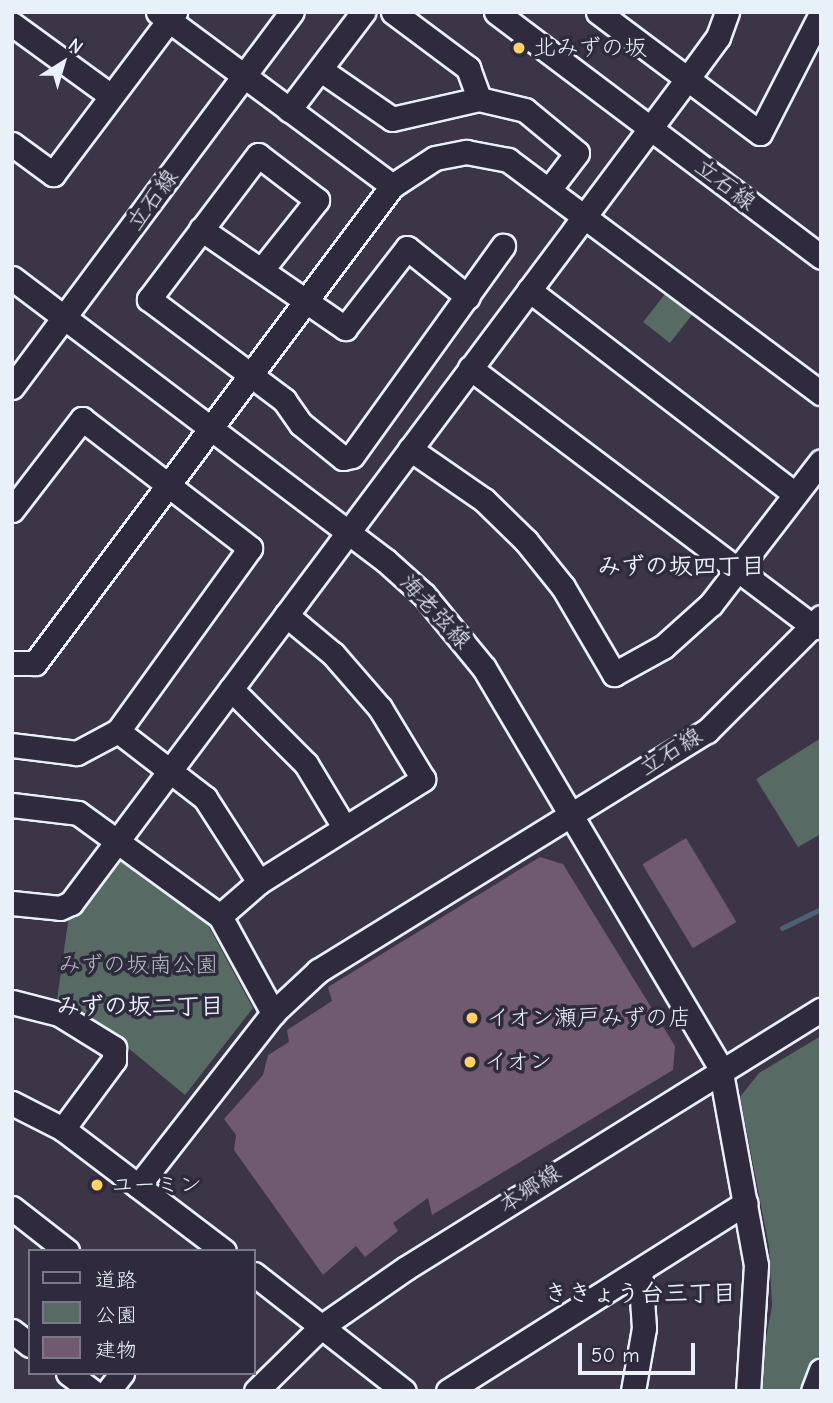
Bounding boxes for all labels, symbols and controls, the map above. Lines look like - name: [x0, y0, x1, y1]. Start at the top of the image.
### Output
- north arrow: [28, 28, 98, 98]
- text: N: [64, 34, 87, 59]
- place label: 北みずの坂: [533, 34, 648, 62]
- marker: 北みずの坂: [511, 40, 527, 56]
- street label: 立石線: [689, 153, 761, 217]
- street label: 立石線: [122, 164, 184, 236]
- district label: みずの坂四丁目: [597, 553, 765, 581]
- street label: 海老弦線: [394, 569, 476, 655]
- street label: 立石線: [634, 722, 708, 782]
- park label: みずの坂南公園: [58, 951, 218, 979]
- district label: みずの坂二丁目: [56, 993, 224, 1021]
- place label: イオン瀬戸みずの店: [486, 1004, 693, 1032]
- marker: イオン瀬戸みずの店: [464, 1010, 480, 1026]
- place label: イオン: [484, 1048, 553, 1076]
- marker: イオン: [462, 1054, 478, 1070]
- street label: 本郷線: [494, 1159, 566, 1219]
- place label: ユーミン: [111, 1171, 202, 1199]
- marker: ユーミン: [89, 1177, 105, 1193]
- legend: [28, 1249, 256, 1375]
- text: 道路: [95, 1268, 137, 1292]
- district label: ききょう台三丁目: [544, 1280, 736, 1308]
- text: 公園: [95, 1303, 137, 1327]
- scale bar: [581, 1330, 698, 1374]
- text: 建物: [95, 1338, 137, 1362]
- text: 50 m: [591, 1343, 640, 1367]

